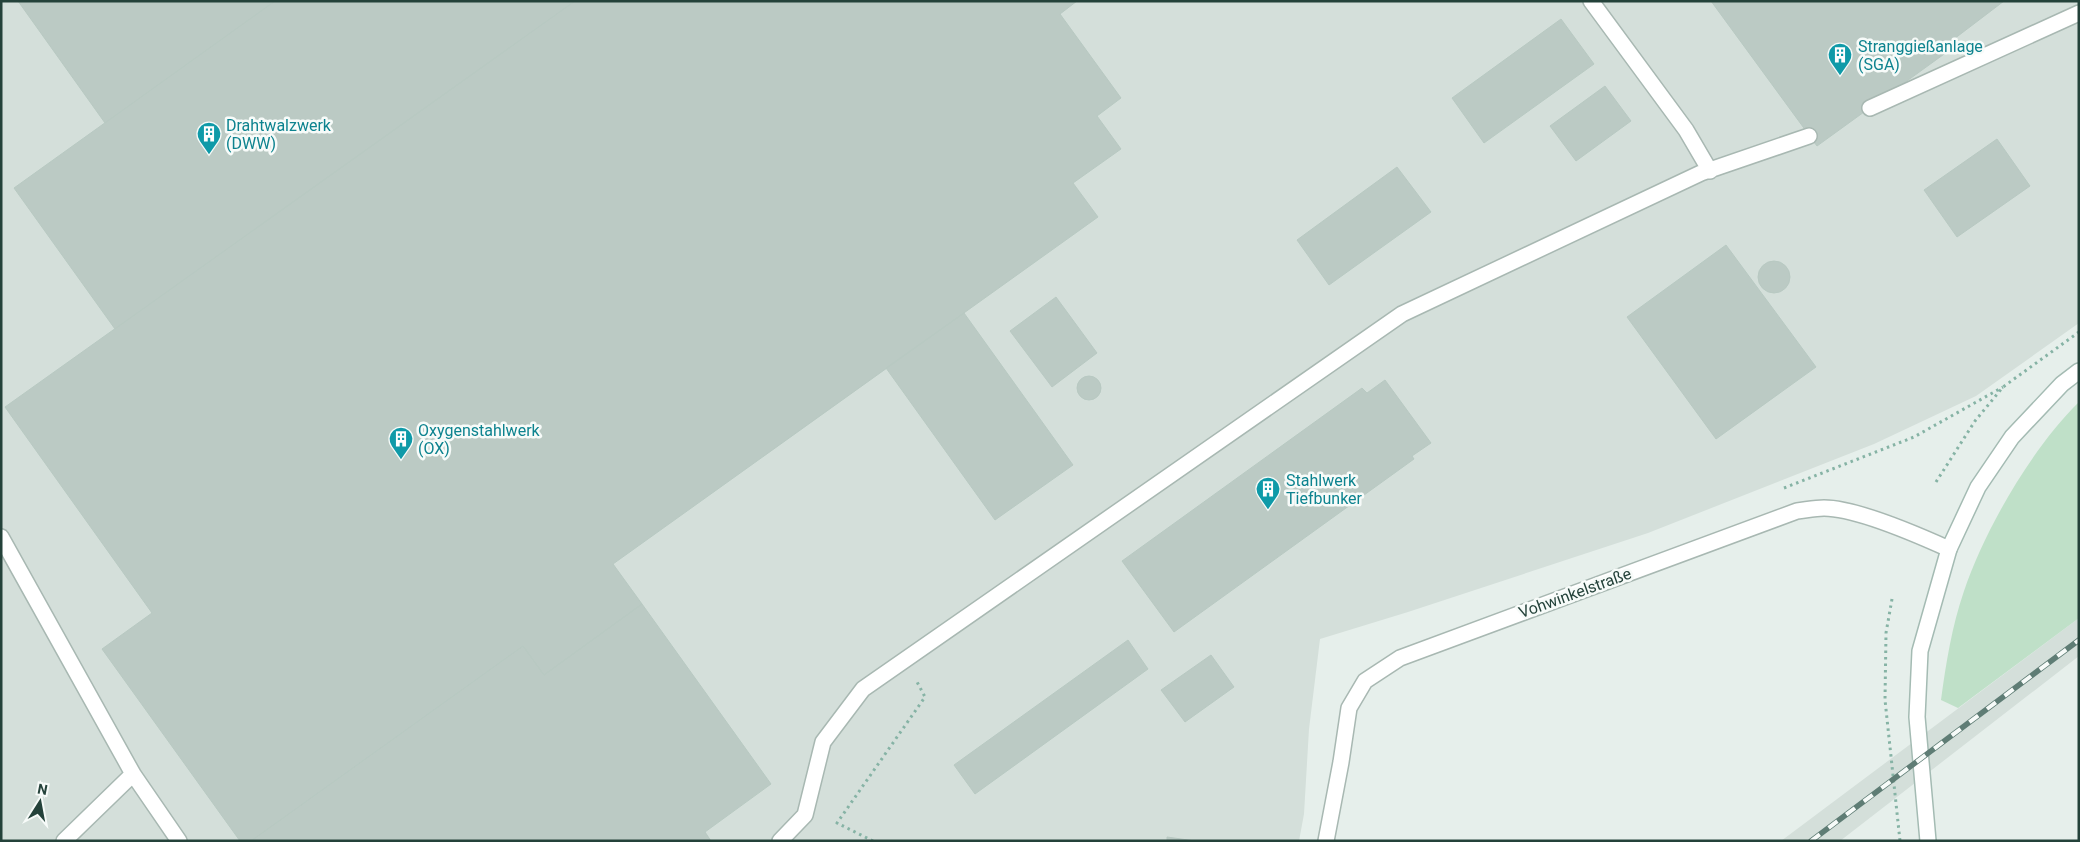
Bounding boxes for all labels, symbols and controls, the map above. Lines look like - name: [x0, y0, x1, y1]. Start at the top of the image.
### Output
- place label: Stranggießanlage (SGA): [1858, 37, 1983, 74]
- building icon: Stranggießanlage (SGA): [1827, 42, 1853, 76]
- place label: Drahtwalzwerk (DWW): [226, 116, 332, 153]
- building icon: Drahtwalzwerk (DWW): [196, 121, 222, 155]
- place label: Oxygenstahlwerk (OX): [418, 421, 541, 458]
- building icon: Oxygenstahlwerk (OX): [388, 426, 414, 460]
- place label: Stahlwerk Tiefbunker: [1286, 471, 1363, 508]
- building icon: Stahlwerk Tiefbunker: [1255, 476, 1281, 510]
- street label: Vohwinkelstraße: [1516, 564, 1634, 622]
- north arrow: [15, 777, 65, 827]
- text: N: [36, 780, 49, 798]

